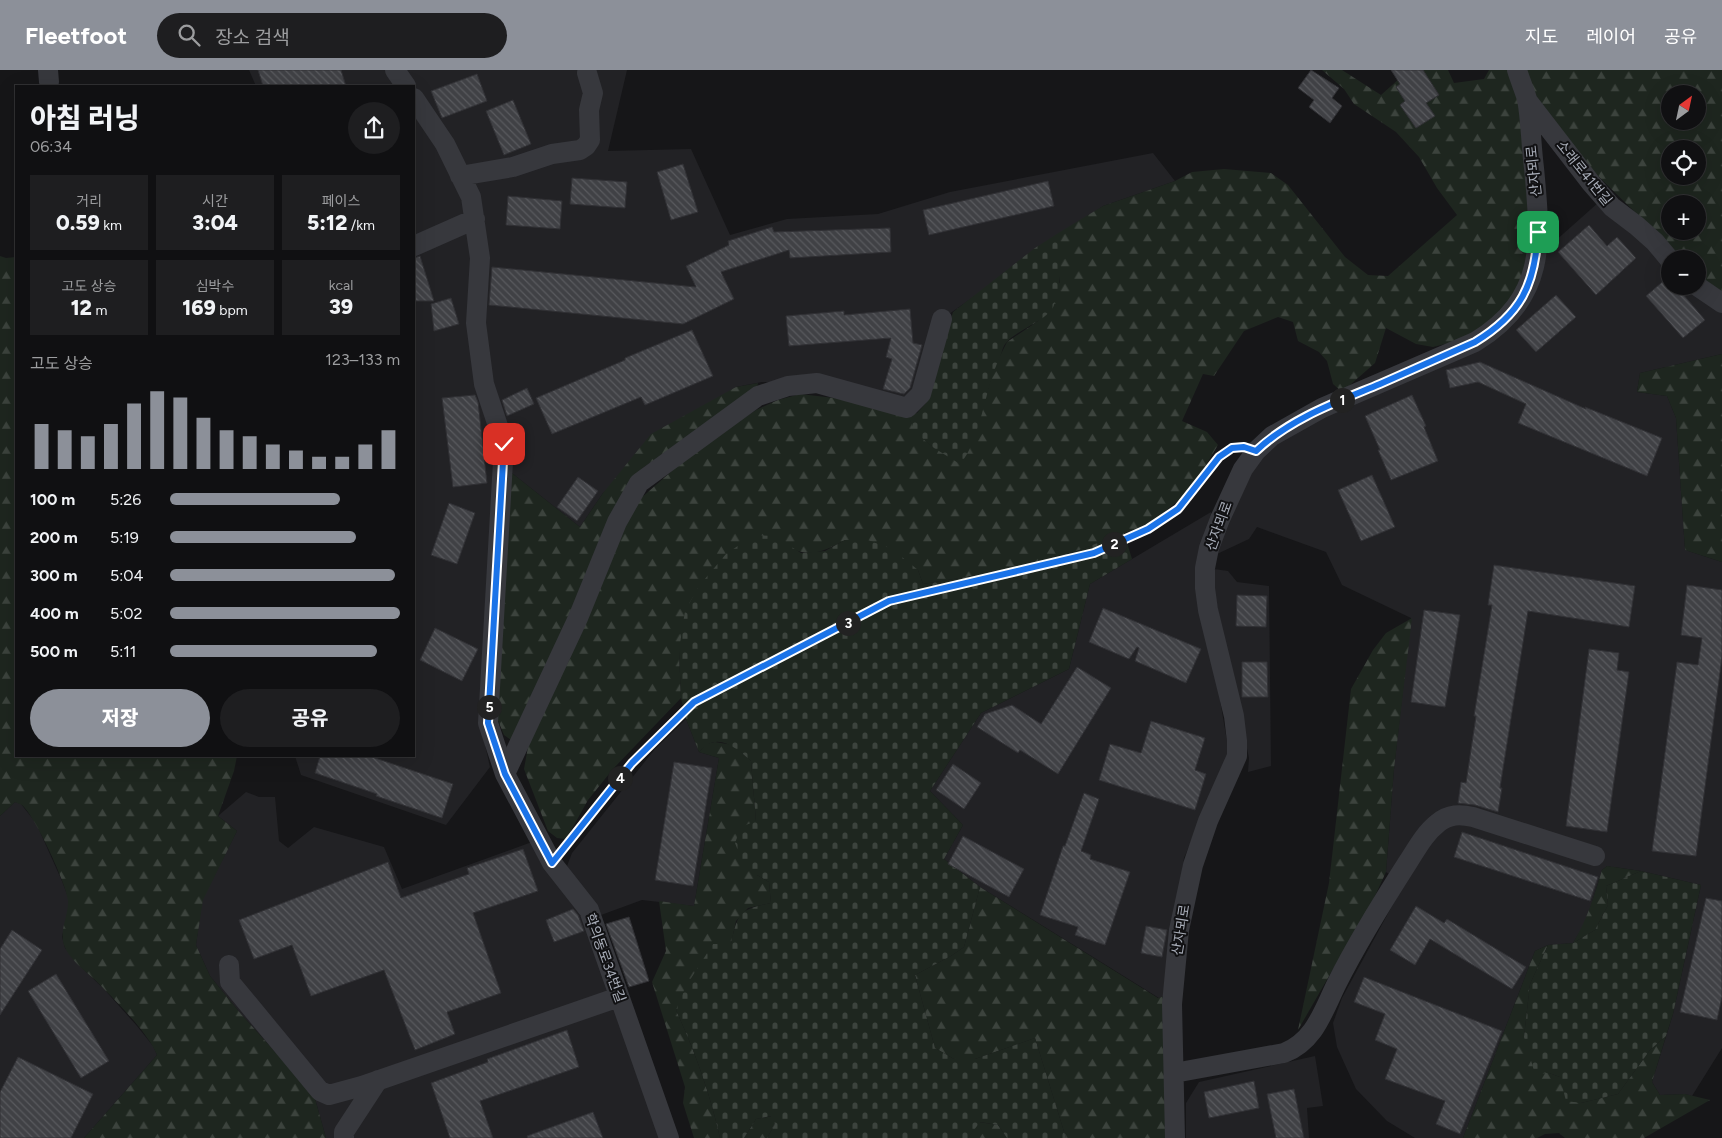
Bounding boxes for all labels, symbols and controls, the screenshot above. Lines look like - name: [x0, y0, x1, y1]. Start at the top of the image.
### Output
- search box: [157, 13, 507, 58]
- text: Fleetfoot: [25, 21, 127, 50]
- icon: search: [175, 21, 203, 49]
- text: 장소 검색: [215, 26, 290, 49]
- text: 지도: [1525, 26, 1558, 48]
- text: 레이어: [1586, 26, 1636, 48]
- text: 공유: [1664, 26, 1697, 48]
- north arrow: [1661, 85, 1706, 130]
- map controls: [1661, 85, 1706, 295]
- text: 아침 러닝: [30, 101, 140, 135]
- button: share: [348, 102, 400, 154]
- text: 06:34: [30, 137, 72, 156]
- street label: 소래로41번길: [1553, 137, 1615, 209]
- button: locate: [1661, 140, 1706, 185]
- street label: 산자뫼로: [1523, 144, 1545, 198]
- text: 거리: [76, 193, 102, 210]
- text: 시간: [202, 193, 228, 210]
- text: 페이스: [322, 193, 360, 210]
- button: +: [1661, 195, 1706, 240]
- text: 0.59: [56, 210, 100, 235]
- text: 3:04: [192, 210, 238, 235]
- text: 5:12: [307, 210, 347, 235]
- pin: [1517, 211, 1559, 253]
- text: km: [100, 217, 122, 234]
- text: /km: [347, 217, 375, 234]
- icon: arrive: [1524, 218, 1552, 246]
- button: −: [1661, 250, 1706, 295]
- text: kcal: [329, 277, 353, 294]
- text: 고도 상승: [62, 278, 116, 295]
- text: 심박수: [196, 278, 234, 295]
- text: 39: [329, 294, 353, 319]
- text: 12: [71, 295, 92, 320]
- text: 169: [182, 295, 216, 320]
- text: m: [92, 302, 107, 319]
- text: bpm: [216, 302, 248, 319]
- text: 123–133 m: [325, 350, 400, 369]
- text: 고도 상승: [30, 354, 93, 373]
- pin: 1: [1330, 388, 1354, 412]
- text: 1: [1340, 392, 1345, 409]
- pin: [483, 423, 525, 465]
- icon: check: [490, 430, 518, 458]
- text: 100 m: [30, 490, 75, 509]
- text: 5:26: [110, 490, 141, 509]
- street label: 산자뫼로: [1202, 499, 1236, 553]
- text: 200 m: [30, 528, 78, 547]
- text: 5:19: [110, 528, 139, 547]
- pin: 2: [1102, 532, 1126, 556]
- text: 2: [1110, 536, 1119, 553]
- text: 300 m: [30, 566, 77, 585]
- text: 5:04: [110, 566, 143, 585]
- text: 400 m: [30, 604, 79, 623]
- text: 5:02: [110, 604, 142, 623]
- pin: 3: [836, 610, 860, 636]
- text: 3: [845, 615, 852, 632]
- text: 500 m: [30, 642, 78, 661]
- text: 5:11: [110, 642, 136, 661]
- button: 저장: [30, 689, 210, 747]
- button: 공유: [220, 689, 400, 747]
- pin: 5: [476, 694, 502, 720]
- text: 5: [485, 699, 494, 716]
- pin: 4: [608, 766, 632, 790]
- text: 4: [616, 770, 625, 787]
- street label: 산자뫼로: [1169, 903, 1193, 957]
- street label: 학의동로34번길: [581, 911, 629, 1005]

